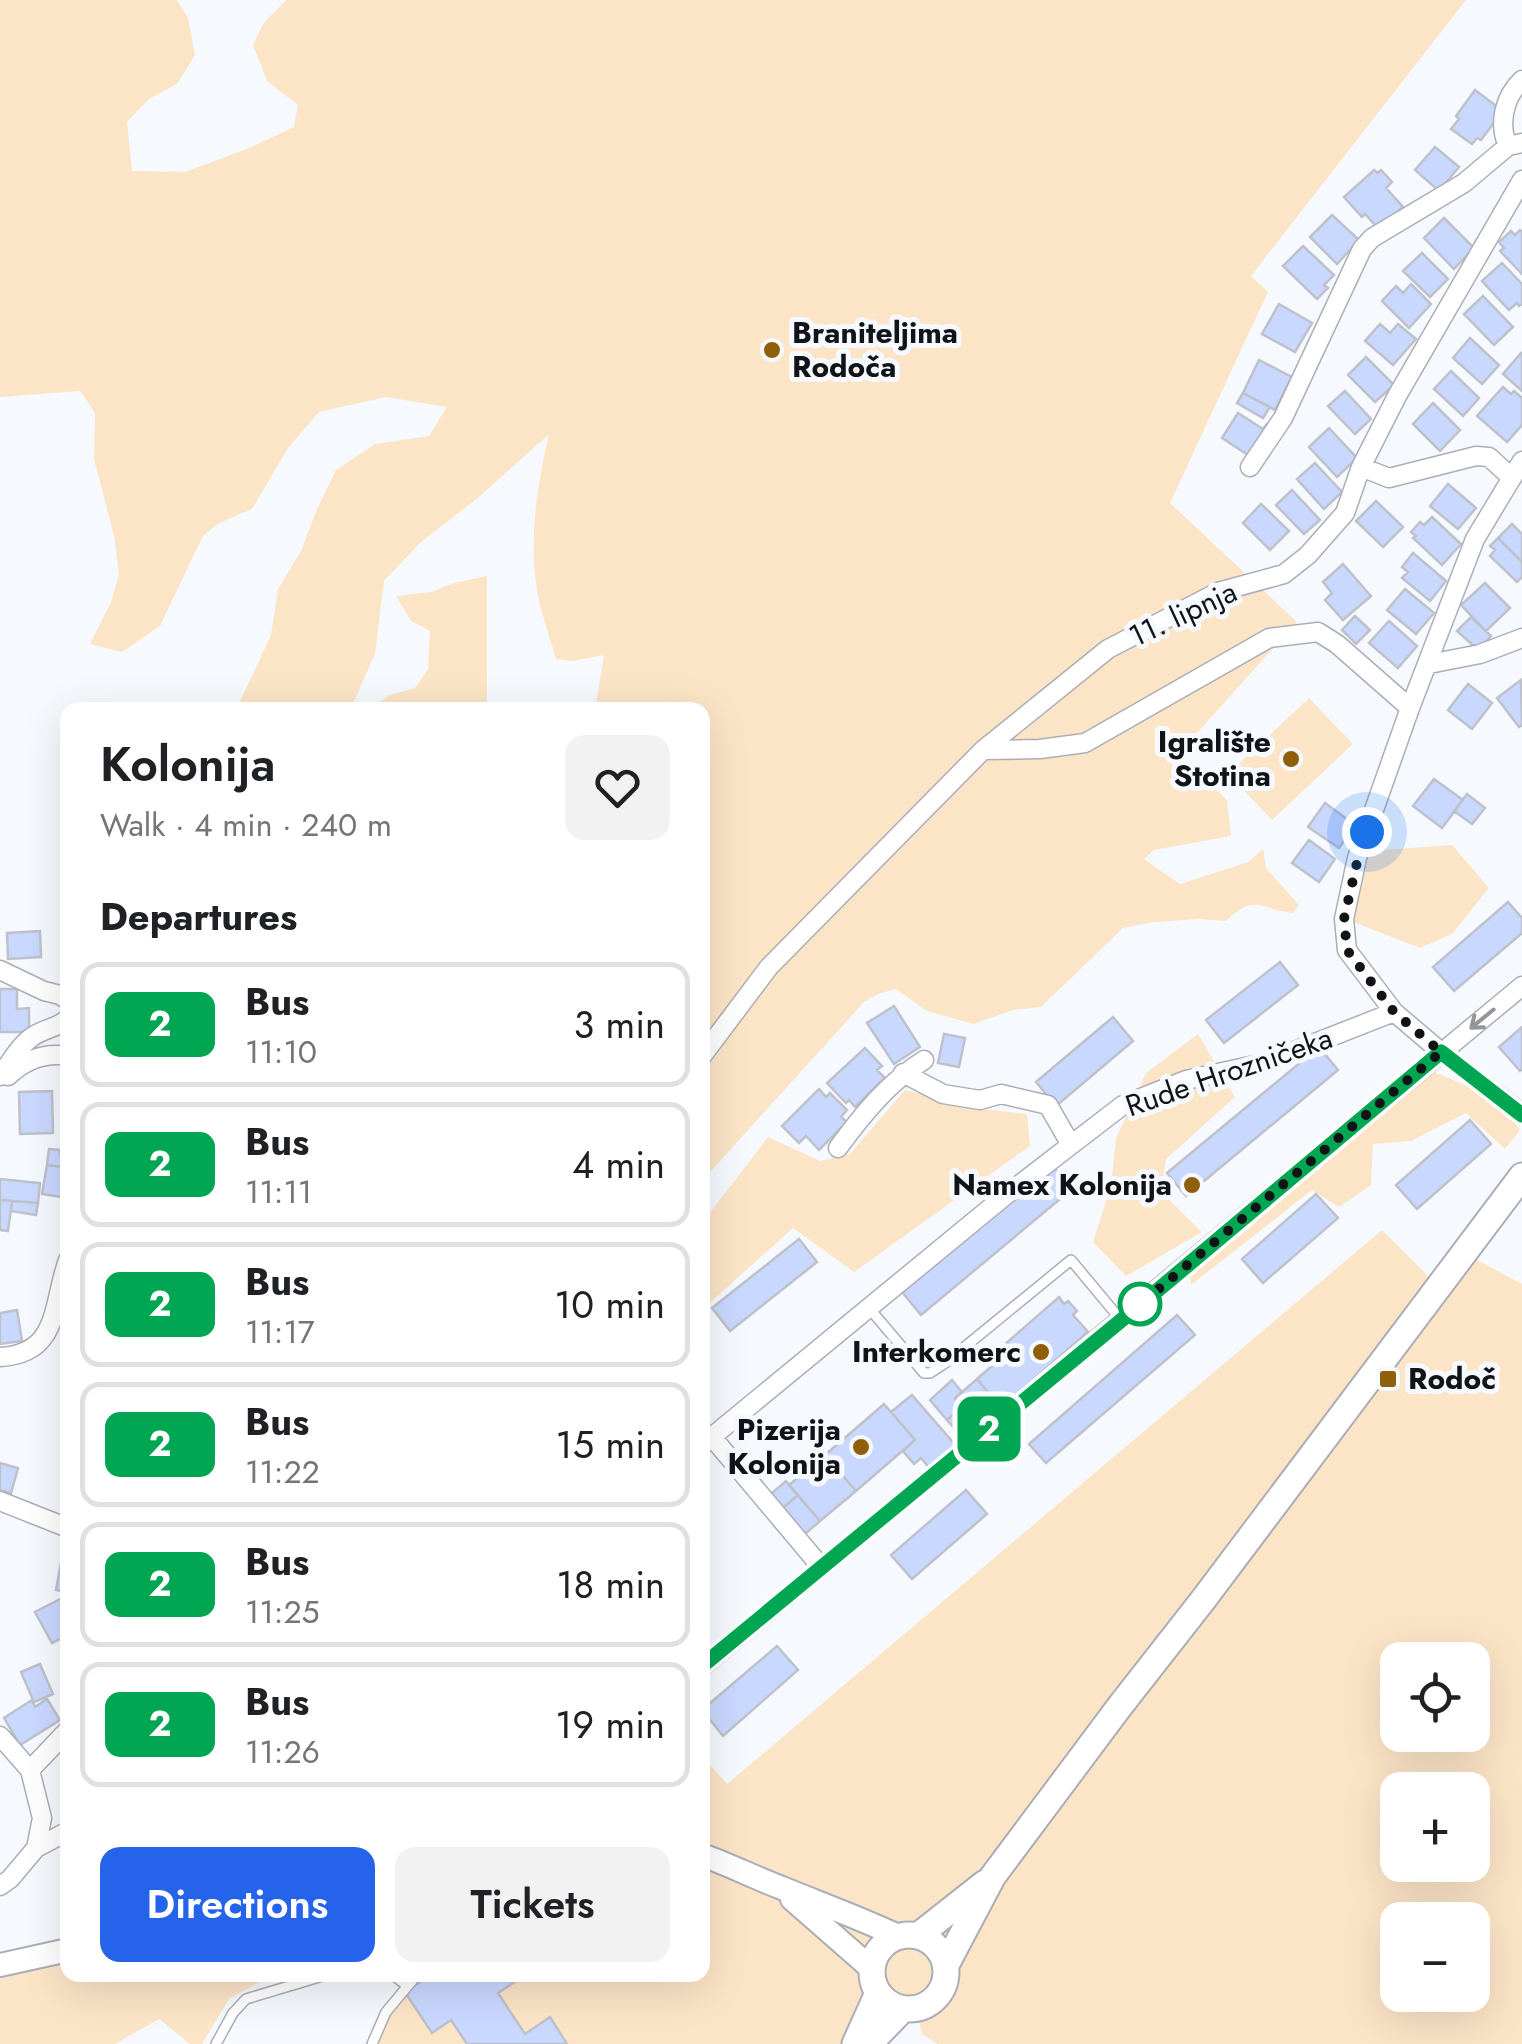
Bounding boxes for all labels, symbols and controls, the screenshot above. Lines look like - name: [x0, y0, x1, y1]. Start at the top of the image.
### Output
- place label: Braniteljima Rodoča: [792, 311, 958, 388]
- marker: Braniteljima Rodoča: [761, 339, 783, 361]
- street label: 11. lipnja: [1122, 570, 1244, 657]
- place label: Igralište Stotina: [1158, 720, 1271, 797]
- text: Kolonija: [100, 730, 275, 799]
- button: heart: [565, 735, 670, 840]
- marker: Igralište Stotina: [1280, 748, 1302, 770]
- text: Walk · 4 min · 240 m: [100, 802, 392, 848]
- your location: [1342, 807, 1392, 857]
- text: Departures: [100, 889, 297, 944]
- text: Bus: [245, 974, 309, 1029]
- text: 3 min: [573, 997, 665, 1052]
- text: 2: [149, 999, 171, 1049]
- one-way arrow: [1469, 1008, 1495, 1030]
- street label: Rude Hrozničeka: [1120, 1016, 1338, 1127]
- text: 11:10: [245, 1029, 317, 1075]
- text: Bus: [245, 1114, 309, 1169]
- text: 4 min: [572, 1137, 665, 1192]
- text: 2: [149, 1139, 171, 1189]
- place label: Namex Kolonija: [952, 1163, 1172, 1206]
- text: 11:11: [245, 1169, 312, 1215]
- marker: Namex Kolonija: [1181, 1174, 1203, 1196]
- text: Bus: [245, 1254, 309, 1309]
- text: 10 min: [554, 1277, 665, 1332]
- text: 2: [149, 1279, 171, 1329]
- unlabelled marker: [1119, 1283, 1161, 1325]
- text: 11:17: [245, 1309, 315, 1355]
- place label: Interkomerc: [852, 1330, 1021, 1373]
- marker: Interkomerc: [1030, 1341, 1052, 1363]
- place label: Rodoč: [1408, 1357, 1496, 1400]
- marker: Rodoč: [1377, 1368, 1399, 1390]
- text: Bus: [245, 1394, 309, 1449]
- line badge: 2: [956, 1396, 1022, 1462]
- text: 2: [978, 1404, 1000, 1454]
- place label: Pizerija Kolonija: [728, 1408, 841, 1485]
- text: 15 min: [556, 1417, 665, 1472]
- text: 2: [149, 1419, 171, 1469]
- marker: Pizerija Kolonija: [850, 1436, 872, 1458]
- text: 11:22: [245, 1449, 320, 1495]
- text: Bus: [245, 1534, 309, 1589]
- text: 18 min: [556, 1557, 665, 1612]
- text: 2: [149, 1559, 171, 1609]
- text: 11:25: [245, 1589, 320, 1635]
- map controls: [1380, 1642, 1490, 2012]
- button: locate: [1380, 1642, 1490, 1752]
- text: Bus: [245, 1674, 309, 1729]
- text: 19 min: [555, 1697, 665, 1752]
- text: 2: [149, 1699, 171, 1749]
- text: 11:26: [245, 1729, 320, 1775]
- button: +: [1380, 1772, 1490, 1882]
- button: Directions: [100, 1847, 375, 1962]
- button: Tickets: [395, 1847, 670, 1962]
- button: −: [1380, 1902, 1490, 2012]

